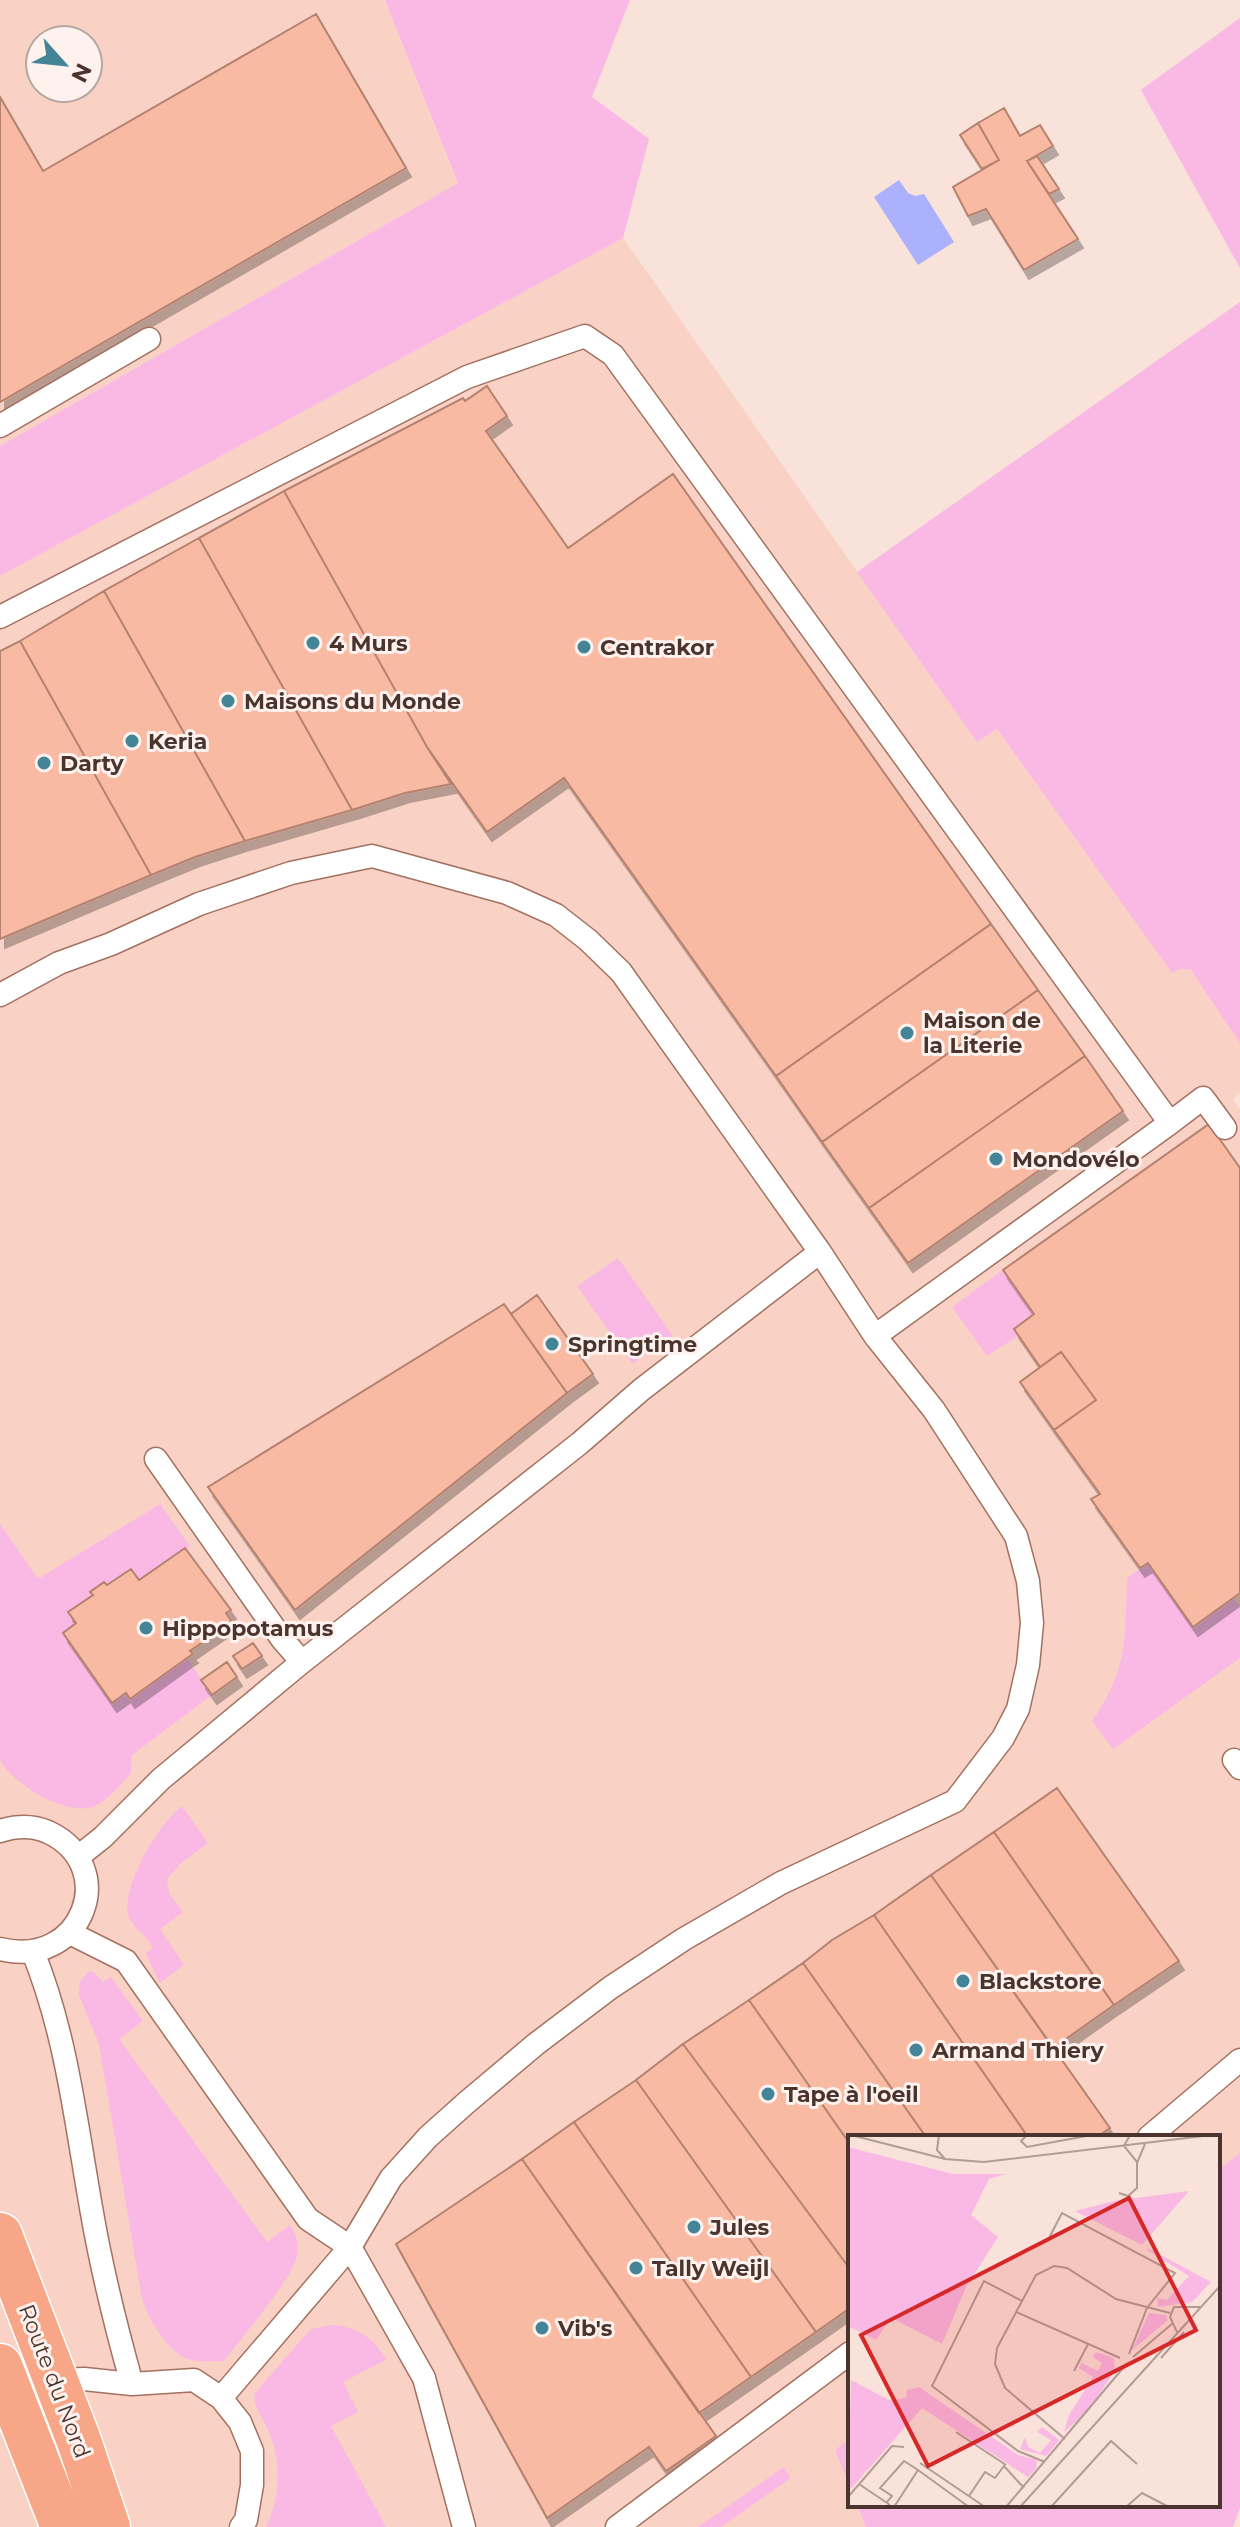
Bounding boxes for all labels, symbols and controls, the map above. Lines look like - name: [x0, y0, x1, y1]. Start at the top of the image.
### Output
- north arrow: [24, 24, 104, 104]
- text: N: [65, 59, 97, 87]
- place label: 4 Murs: [329, 630, 408, 657]
- marker: 4 Murs: [304, 634, 322, 652]
- place label: Centrakor: [600, 634, 714, 661]
- marker: Centrakor: [575, 638, 593, 656]
- place label: Maisons du Monde: [244, 688, 461, 715]
- marker: Maisons du Monde: [219, 692, 237, 710]
- place label: Keria: [148, 728, 207, 755]
- marker: Keria: [123, 732, 141, 750]
- place label: Darty: [60, 750, 125, 777]
- marker: Darty: [35, 754, 53, 772]
- place label: Maison de la Literie: [923, 1007, 1041, 1059]
- marker: Maison de la Literie: [898, 1024, 916, 1042]
- place label: Mondovélo: [1012, 1146, 1140, 1173]
- marker: Mondovélo: [987, 1150, 1005, 1168]
- place label: Springtime: [568, 1331, 697, 1358]
- marker: Springtime: [543, 1335, 561, 1353]
- place label: Hippopotamus: [162, 1615, 334, 1642]
- marker: Hippopotamus: [137, 1619, 155, 1637]
- place label: Blackstore: [979, 1968, 1102, 1995]
- marker: Blackstore: [954, 1972, 972, 1990]
- place label: Armand Thiery: [931, 2037, 1104, 2064]
- marker: Armand Thiery: [907, 2041, 925, 2059]
- place label: Tape à l'oeil: [784, 2081, 919, 2108]
- marker: Tape à l'oeil: [759, 2085, 777, 2103]
- inset map: [848, 2135, 1220, 2507]
- place label: Jules: [709, 2214, 770, 2241]
- marker: Jules: [685, 2218, 703, 2236]
- place label: Tally Weijl: [652, 2255, 769, 2282]
- marker: Tally Weijl: [627, 2259, 645, 2277]
- street label: Route du Nord: [13, 2300, 96, 2462]
- place label: Vib's: [557, 2315, 613, 2342]
- marker: Vib's: [533, 2319, 551, 2337]

